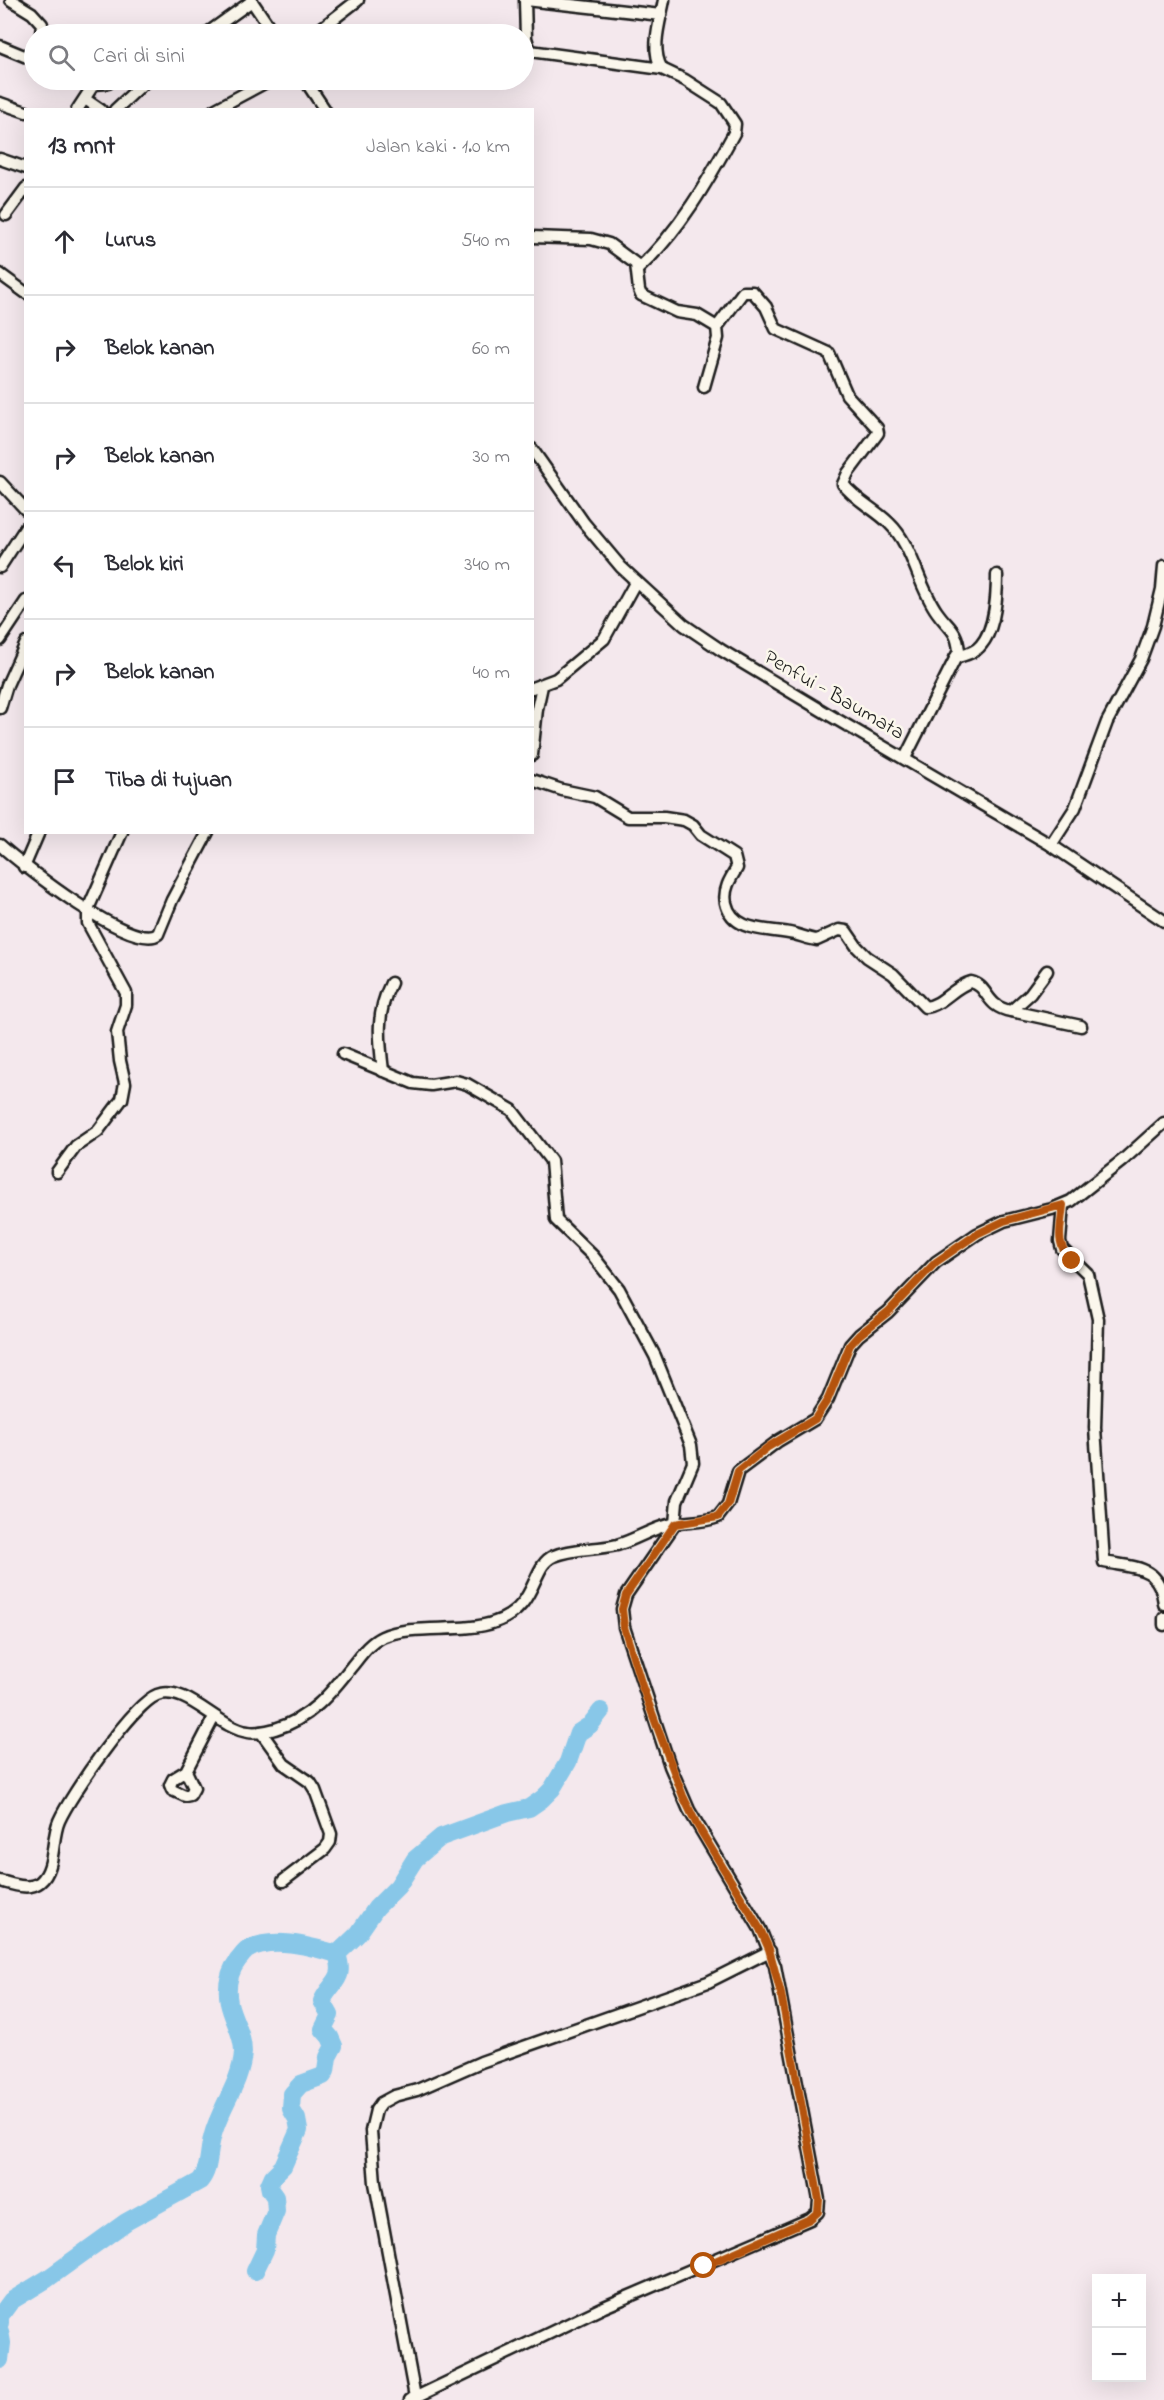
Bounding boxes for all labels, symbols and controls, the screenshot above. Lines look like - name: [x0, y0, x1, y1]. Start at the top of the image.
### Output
- search box: [24, 24, 534, 90]
- icon: search: [45, 41, 78, 74]
- text: Cari di sini: [93, 41, 185, 73]
- text: 13 mnt: [48, 128, 115, 166]
- text: Jalan kaki · 1.0 km: [366, 133, 510, 162]
- icon: ahead: [48, 225, 81, 258]
- text: Lurus: [105, 225, 156, 257]
- text: 540 m: [461, 227, 510, 256]
- icon: right: [48, 333, 81, 366]
- text: Belok kanan: [105, 333, 214, 365]
- text: 60 m: [472, 335, 510, 364]
- icon: right: [48, 441, 81, 474]
- text: Belok kanan: [105, 441, 214, 473]
- text: 30 m: [473, 443, 510, 472]
- icon: left: [48, 549, 81, 582]
- text: Belok kiri: [105, 549, 184, 581]
- text: 340 m: [464, 551, 510, 580]
- street label: Penfui - Baumata: [758, 643, 910, 748]
- icon: right: [48, 657, 81, 690]
- text: Belok kanan: [105, 657, 214, 689]
- text: 40 m: [473, 659, 510, 688]
- icon: arrive: [48, 765, 81, 798]
- text: Tiba di tujuan: [105, 765, 232, 797]
- route end: [1058, 1247, 1084, 1273]
- route start: [690, 2252, 716, 2278]
- map controls: [1092, 2274, 1146, 2382]
- button: +: [1092, 2274, 1146, 2328]
- button: −: [1092, 2328, 1146, 2382]

